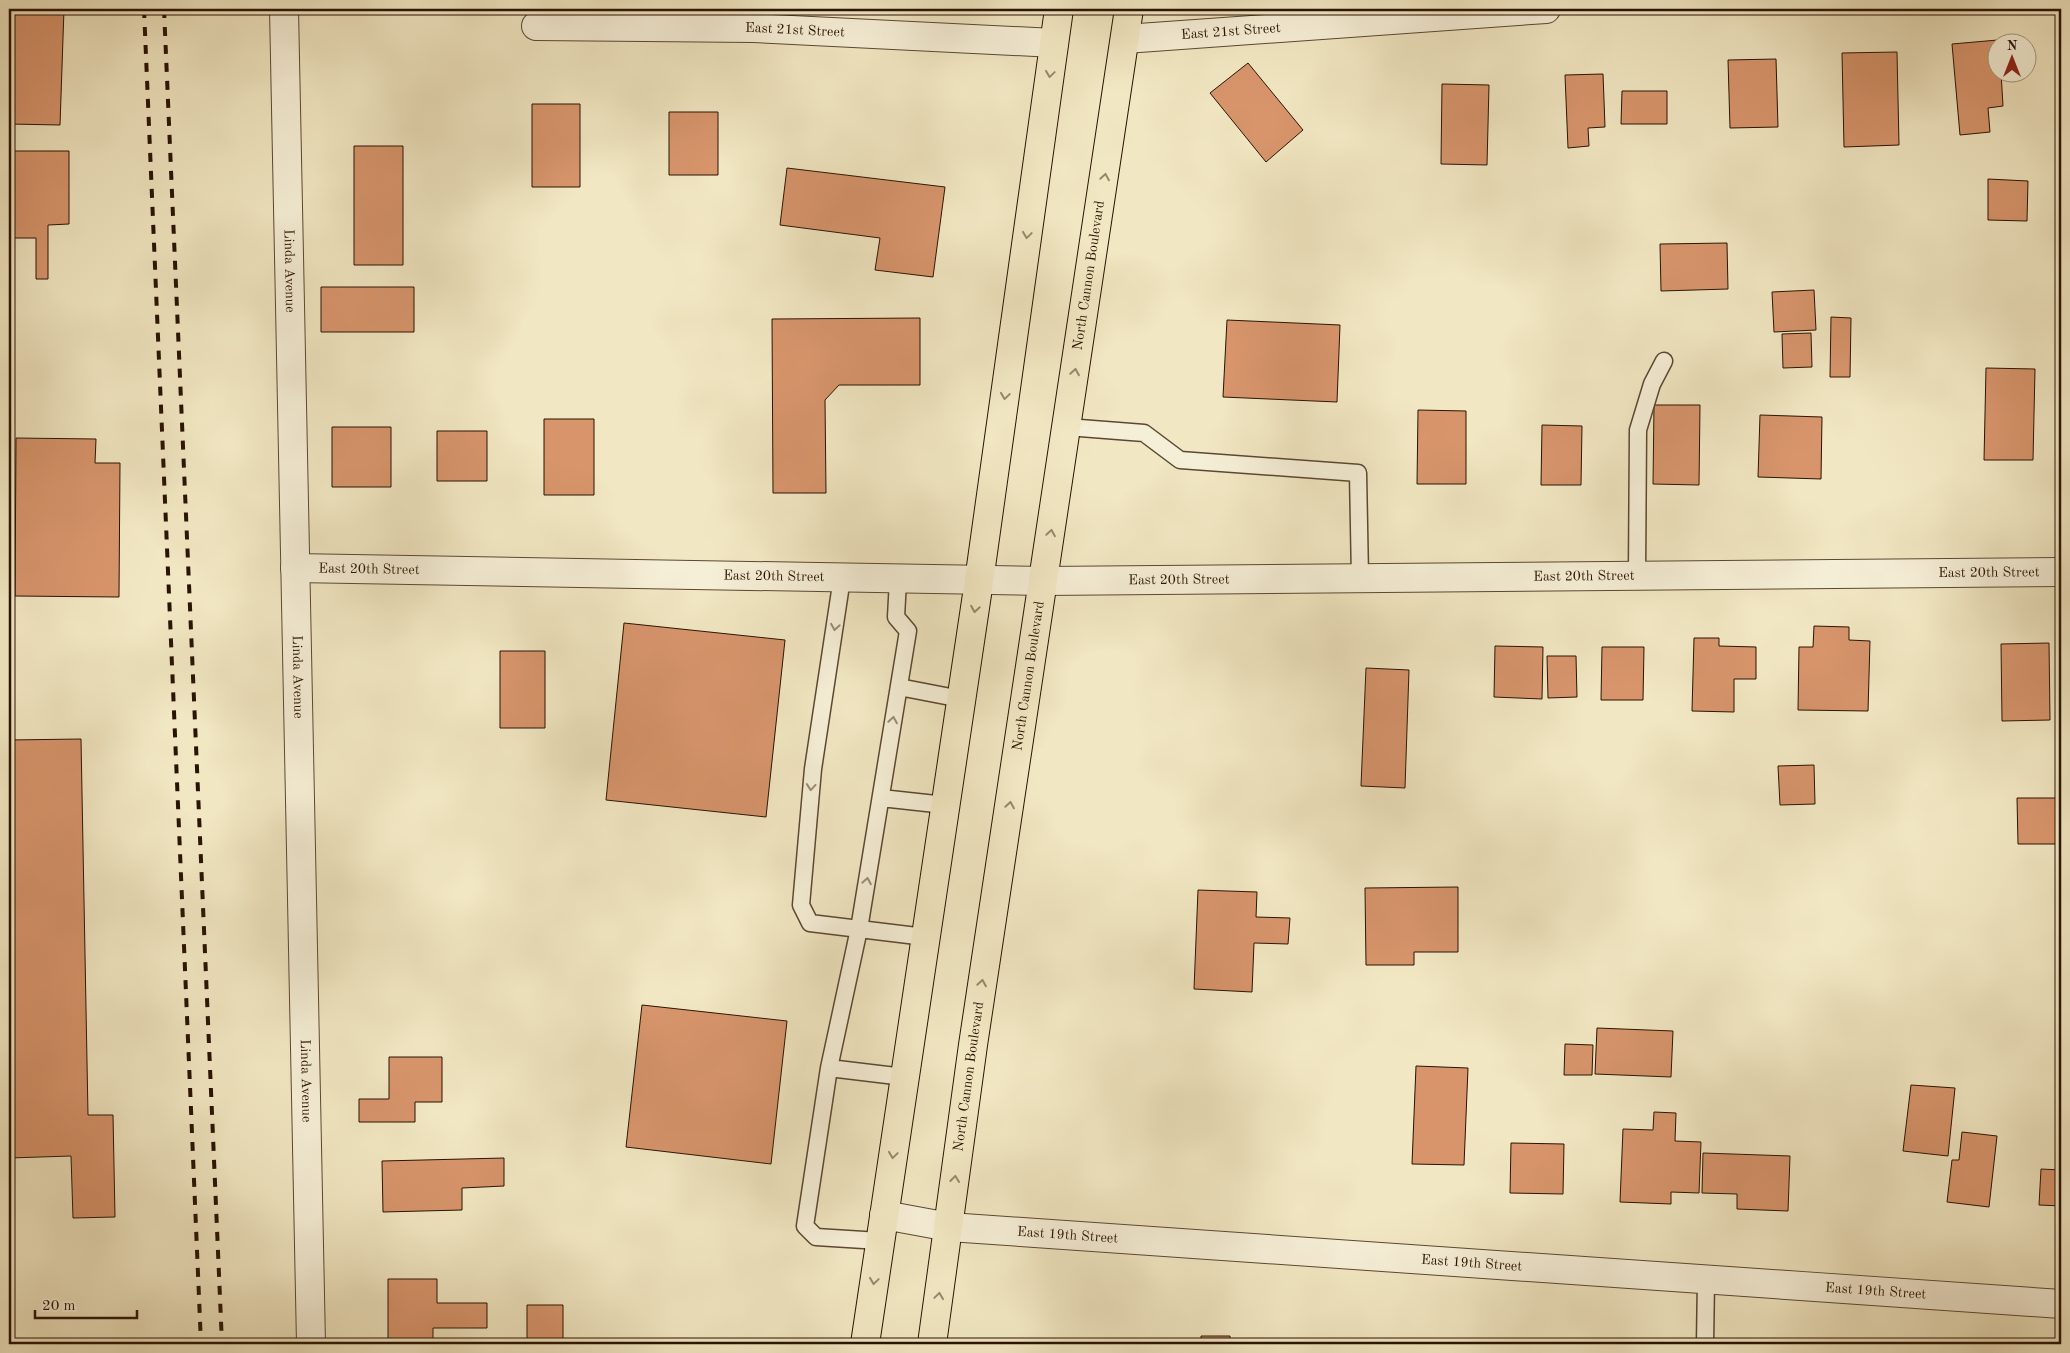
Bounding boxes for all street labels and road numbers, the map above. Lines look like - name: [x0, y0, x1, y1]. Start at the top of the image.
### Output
- street label: East 21st Street: [745, 21, 845, 40]
- street label: East 21st Street: [1180, 21, 1281, 42]
- street label: North Cannon Boulevard: [1071, 200, 1107, 351]
- street label: Linda Avenue: [281, 229, 297, 313]
- street label: East 20th Street: [318, 561, 420, 577]
- street label: East 20th Street: [1938, 565, 2040, 580]
- street label: East 20th Street: [723, 568, 825, 584]
- street label: East 20th Street: [1533, 569, 1635, 584]
- street label: East 20th Street: [1128, 572, 1230, 587]
- street label: North Cannon Boulevard: [1010, 600, 1047, 752]
- street label: Linda Avenue: [290, 635, 305, 719]
- street label: North Cannon Boulevard: [951, 1001, 986, 1152]
- street label: Linda Avenue: [298, 1039, 314, 1123]
- street label: East 19th Street: [1017, 1225, 1119, 1246]
- street label: East 19th Street: [1421, 1253, 1523, 1274]
- street label: East 19th Street: [1825, 1281, 1927, 1302]

